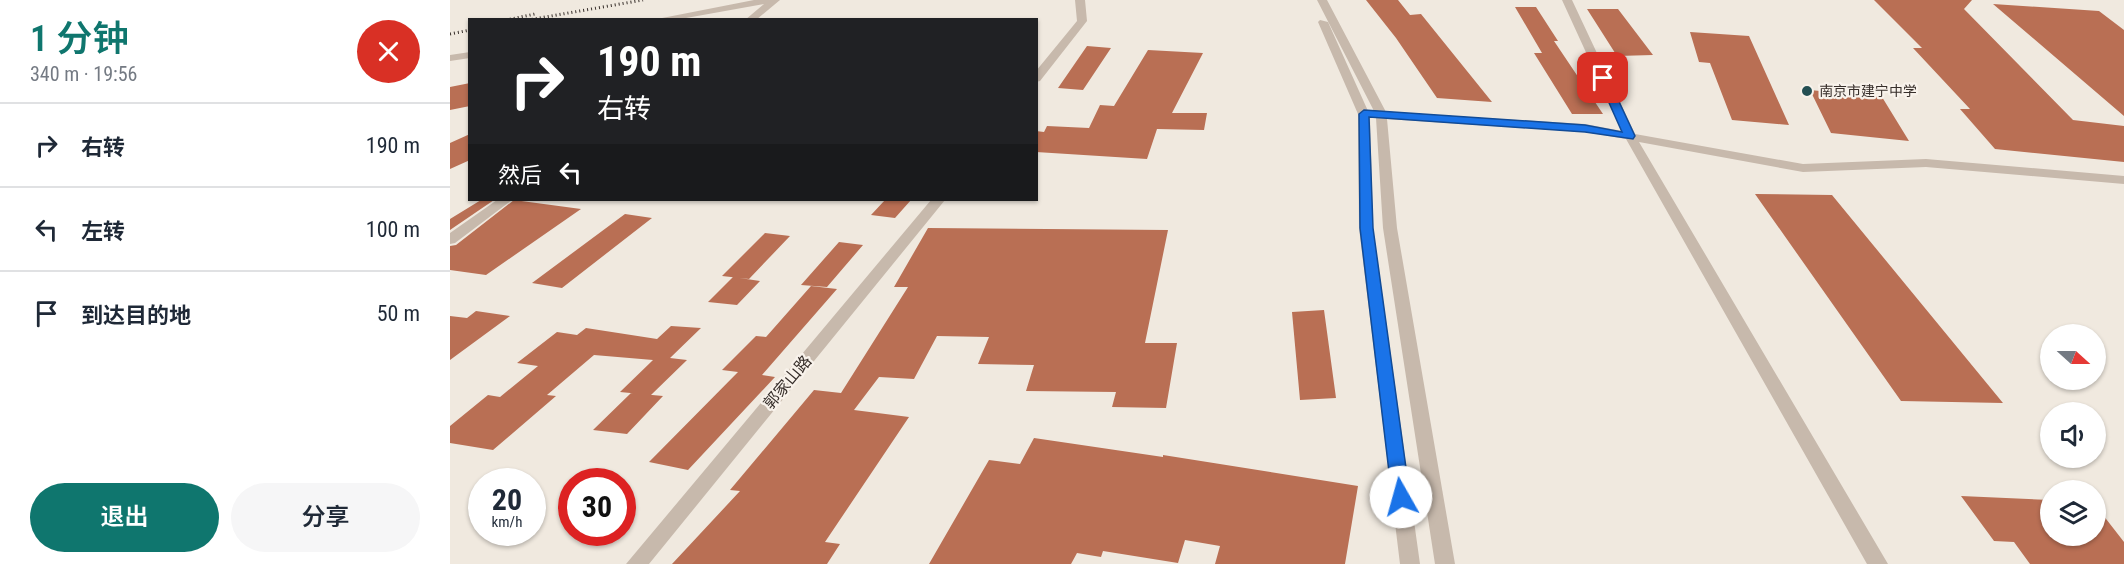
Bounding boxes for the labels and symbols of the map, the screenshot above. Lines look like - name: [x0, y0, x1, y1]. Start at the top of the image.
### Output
- pin: [1577, 52, 1628, 103]
- place label: 南京市建宁中学: [1819, 83, 1917, 99]
- marker: 南京市建宁中学: [1800, 84, 1814, 98]
- north arrow: [2040, 324, 2106, 390]
- street label: 郭家山路: [760, 352, 815, 413]
- position arrow: [1369, 465, 1433, 529]
- speed limit sign: 30: [558, 468, 636, 546]

